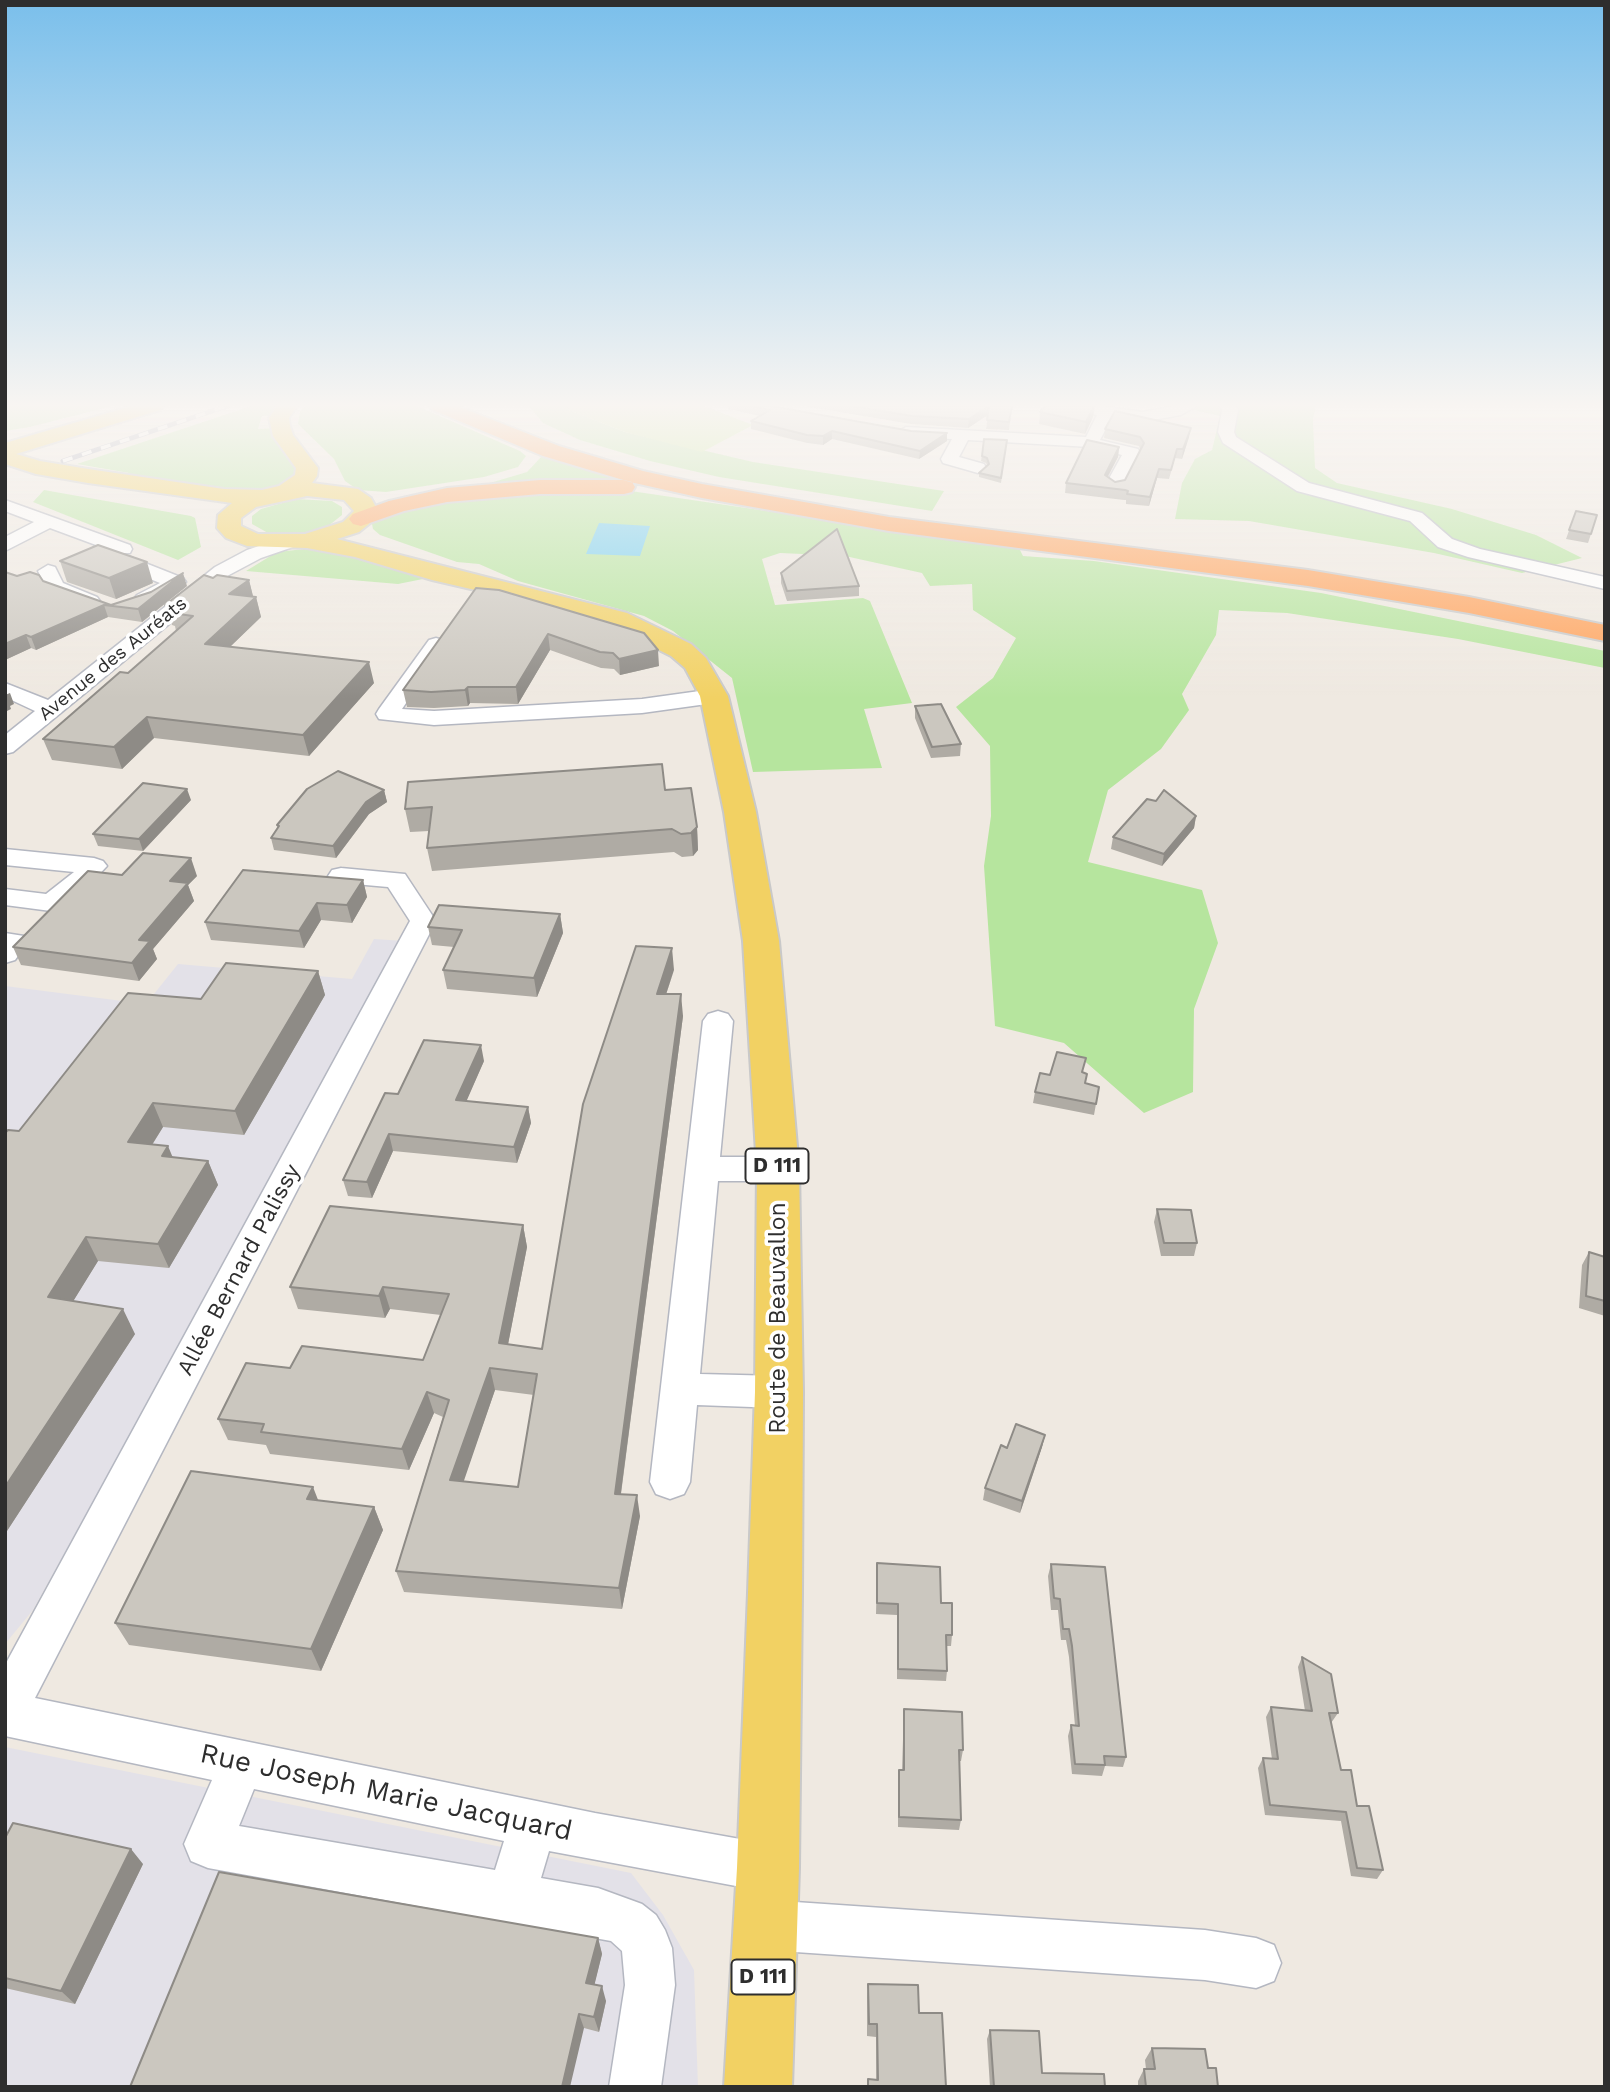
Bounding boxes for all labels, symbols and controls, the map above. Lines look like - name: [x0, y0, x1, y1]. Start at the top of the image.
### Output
- street label: Avenue des Auréats: [34, 592, 192, 726]
- road number: D 111: [746, 1148, 808, 1184]
- street label: Allée Bernard Palissy: [172, 1160, 306, 1380]
- street label: Route de Beauvallon: [764, 1202, 792, 1434]
- street label: Rue Joseph Marie Jacquard: [197, 1737, 575, 1849]
- road number: D 111: [732, 1960, 794, 1994]

